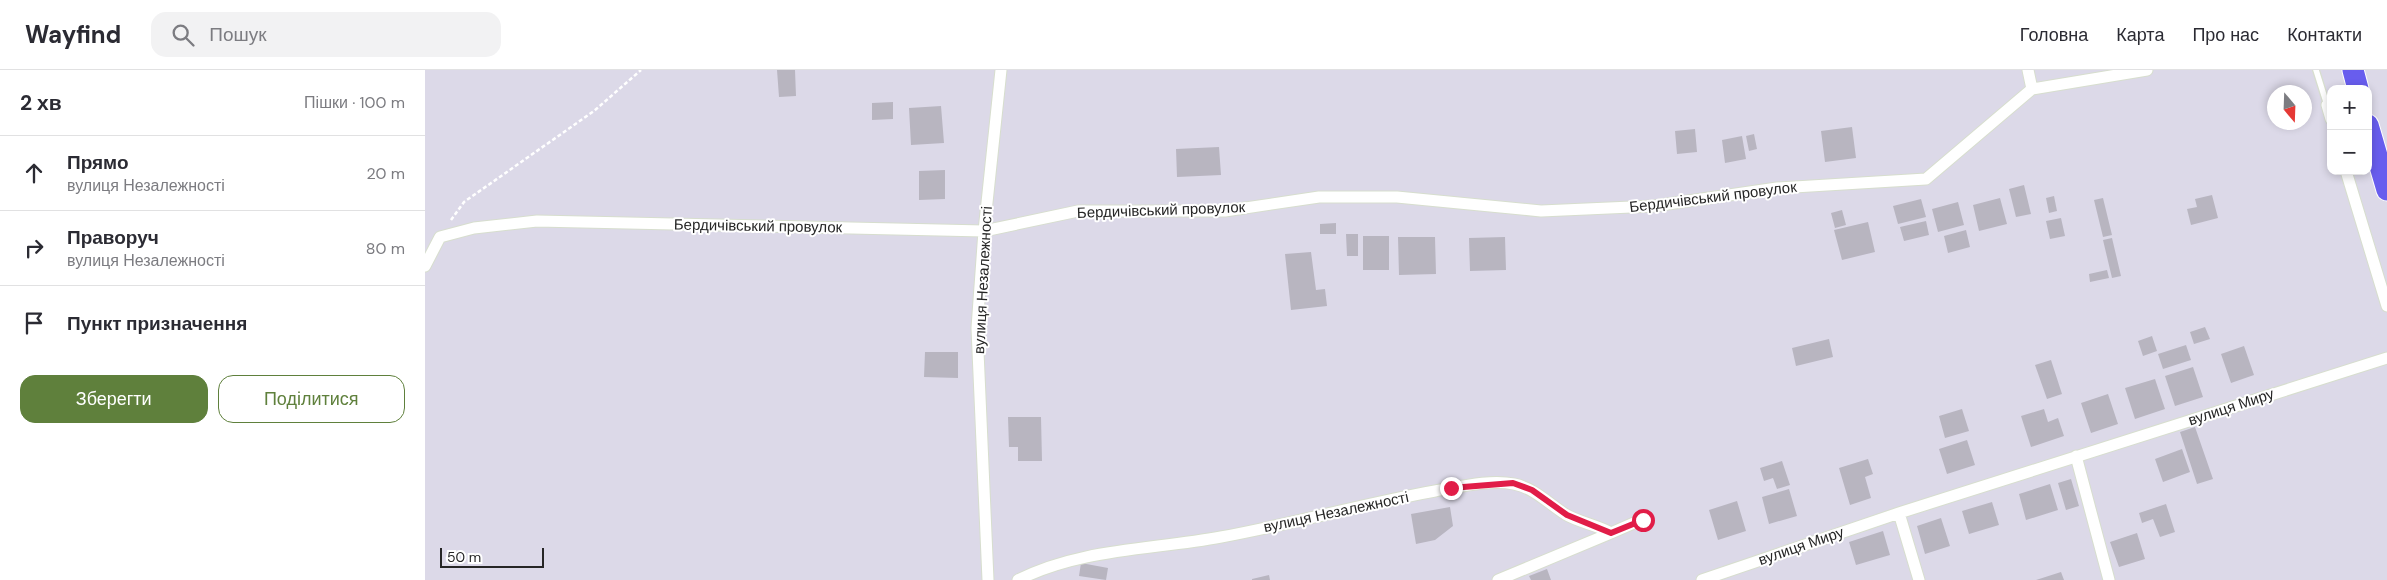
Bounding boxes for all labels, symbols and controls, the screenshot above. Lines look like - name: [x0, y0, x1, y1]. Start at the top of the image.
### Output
- search box: [151, 12, 501, 57]
- text: Wayfind: [25, 19, 121, 50]
- icon: search: [169, 21, 197, 49]
- text: Пошук: [209, 22, 267, 47]
- text: Головна: [2020, 23, 2088, 47]
- text: Карта: [2116, 23, 2164, 47]
- text: Про нас: [2192, 23, 2259, 47]
- text: Контакти: [2287, 23, 2362, 47]
- north arrow: [2267, 85, 2312, 130]
- map controls: [2327, 85, 2372, 175]
- button: +: [2327, 85, 2372, 130]
- text: 2 хв: [20, 89, 62, 117]
- text: Пішки · 100 m: [304, 92, 405, 113]
- button: −: [2327, 130, 2372, 175]
- text: Прямо: [67, 150, 129, 175]
- icon: ahead: [20, 159, 48, 187]
- text: 20 m: [366, 163, 405, 184]
- text: вулиця Незалежності: [67, 175, 225, 196]
- street label: Бердичівський провулок: [1628, 177, 1798, 217]
- street label: Бердичівський провулок: [1077, 197, 1246, 223]
- street label: вулиця Незалежності: [969, 206, 997, 354]
- street label: Бердичівський провулок: [674, 215, 843, 237]
- text: Праворуч: [67, 225, 159, 250]
- icon: right: [20, 234, 48, 262]
- text: 80 m: [366, 238, 405, 259]
- text: вулиця Незалежності: [67, 250, 225, 271]
- icon: arrive: [20, 309, 48, 337]
- text: Пункт призначення: [67, 311, 247, 336]
- button: Зберегти: [20, 375, 208, 423]
- button: Поділитися: [218, 375, 405, 423]
- street label: вулиця Миру: [2185, 384, 2277, 430]
- route end: [1440, 477, 1463, 500]
- street label: вулиця Незалежності: [1262, 487, 1410, 537]
- route start: [1632, 509, 1655, 532]
- street label: вулиця Миру: [1756, 522, 1847, 570]
- scale bar: [440, 545, 544, 568]
- text: 50 m: [447, 548, 481, 566]

